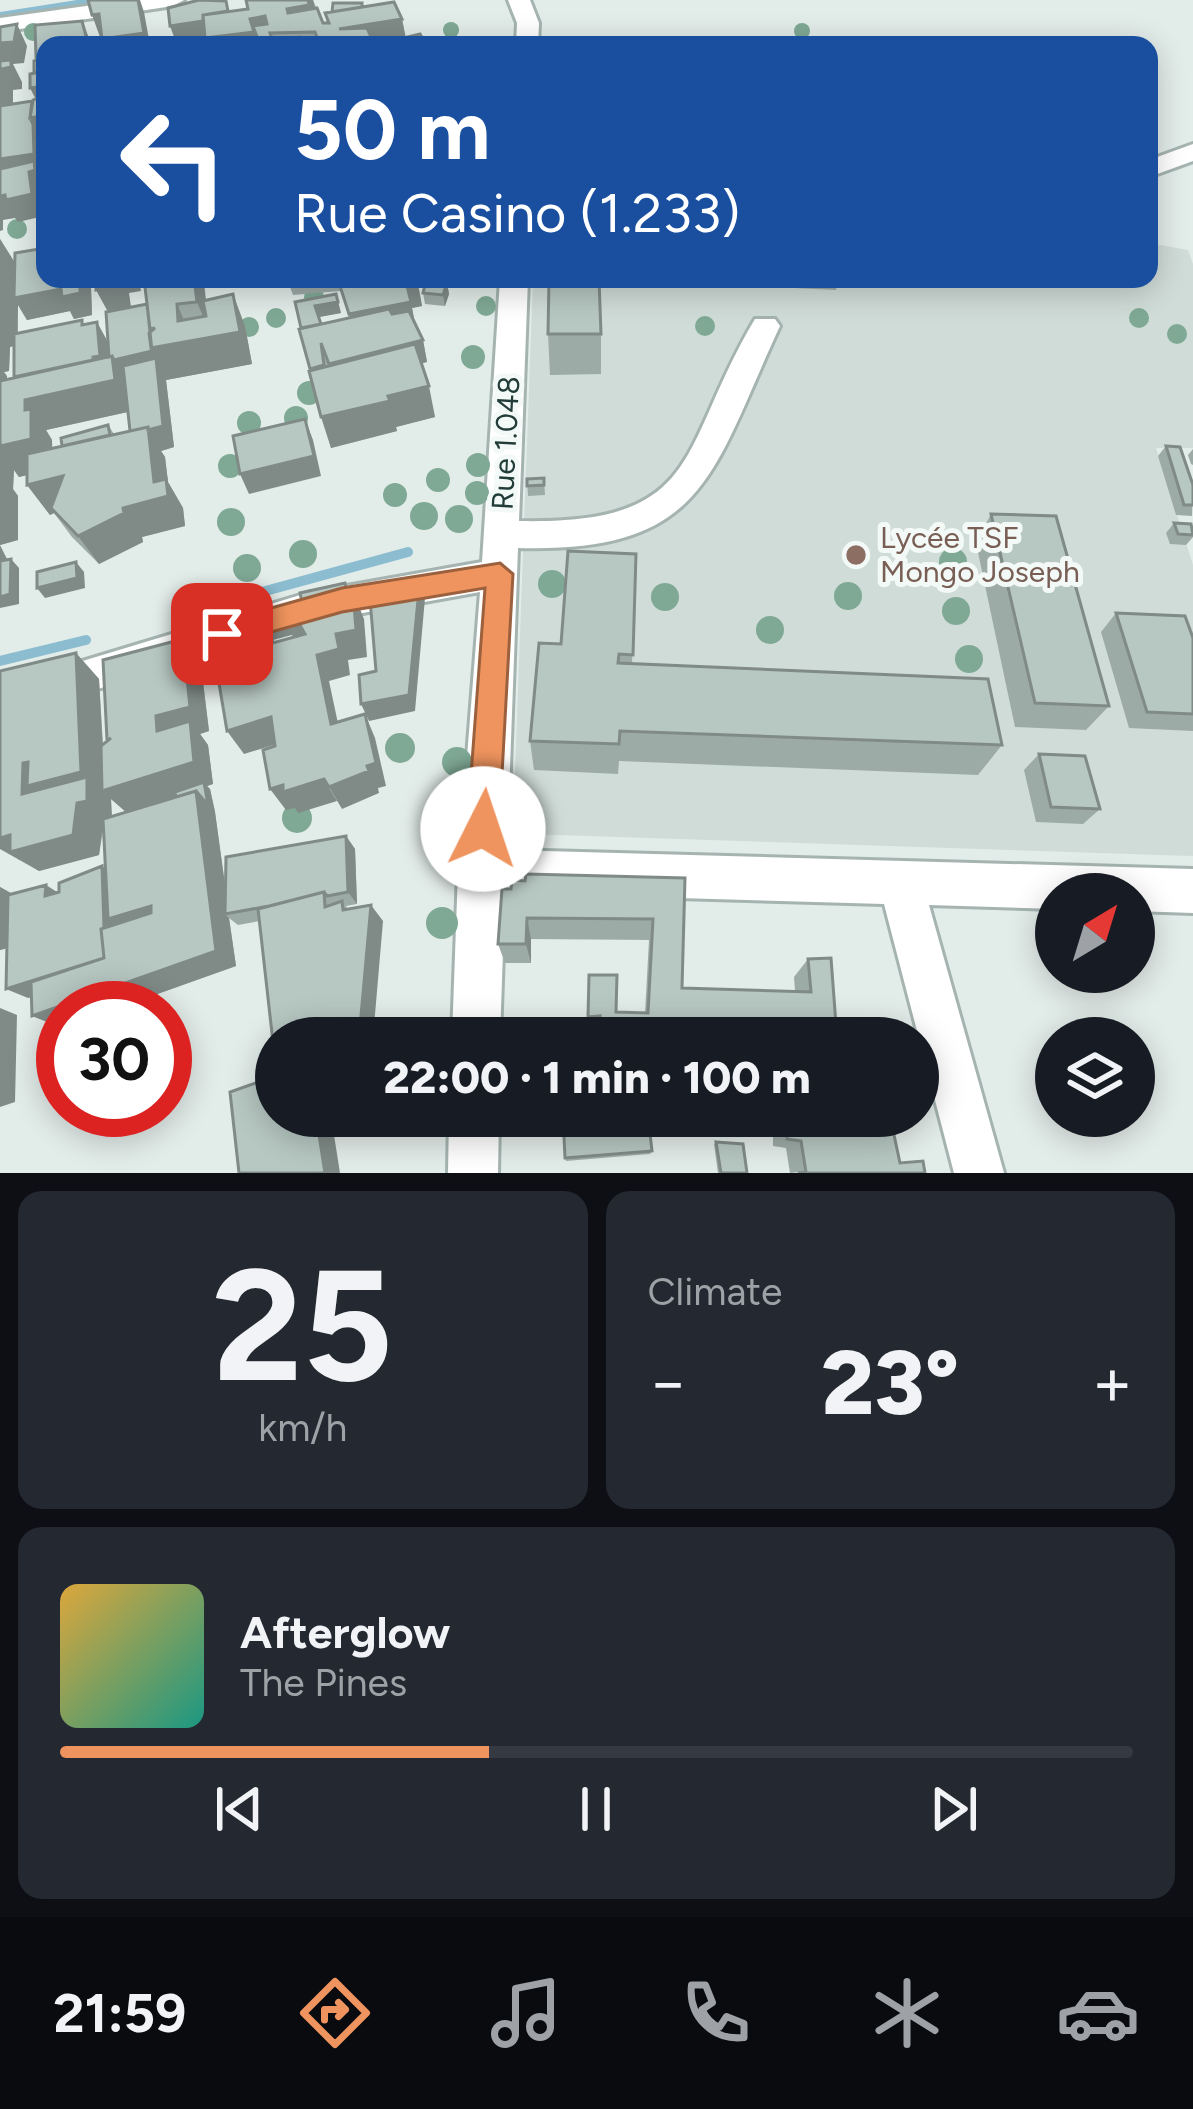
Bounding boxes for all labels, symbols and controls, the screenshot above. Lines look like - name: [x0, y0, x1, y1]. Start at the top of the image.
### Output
- text: 50 m: [294, 79, 490, 180]
- icon: left: [96, 84, 252, 240]
- text: Rue Casino (1.233): [294, 181, 740, 246]
- street label: Rue 1.048: [484, 375, 527, 511]
- place label: Lycée TSF Mongo Joseph: [880, 519, 1080, 590]
- marker: Lycée TSF Mongo Joseph: [843, 542, 869, 568]
- pin: [171, 583, 273, 685]
- icon: arrive: [189, 601, 255, 667]
- position arrow: [420, 766, 546, 892]
- north arrow: [1035, 873, 1155, 993]
- map controls: [1035, 873, 1155, 1137]
- speed limit sign: 30: [36, 981, 192, 1137]
- button: layers: [1035, 1017, 1155, 1137]
- text: 22:00 · 1 min · 100 m: [383, 1050, 811, 1104]
- text: 25: [212, 1232, 393, 1419]
- text: Climate: [648, 1268, 782, 1315]
- text: 23°: [821, 1328, 959, 1437]
- text: −: [648, 1342, 689, 1422]
- text: +: [1092, 1342, 1133, 1422]
- text: km/h: [258, 1404, 347, 1451]
- text: Afterglow: [240, 1605, 450, 1659]
- text: The Pines: [240, 1659, 407, 1706]
- icon: previous: [206, 1776, 272, 1842]
- icon: pause: [563, 1776, 629, 1842]
- icon: next: [921, 1776, 987, 1842]
- icon: directions: [293, 1971, 377, 2055]
- icon: music: [484, 1971, 568, 2055]
- icon: phone: [674, 1971, 758, 2055]
- icon: climate: [865, 1971, 949, 2055]
- icon: car: [1056, 1971, 1140, 2055]
- text: 21:59: [53, 1981, 186, 2046]

